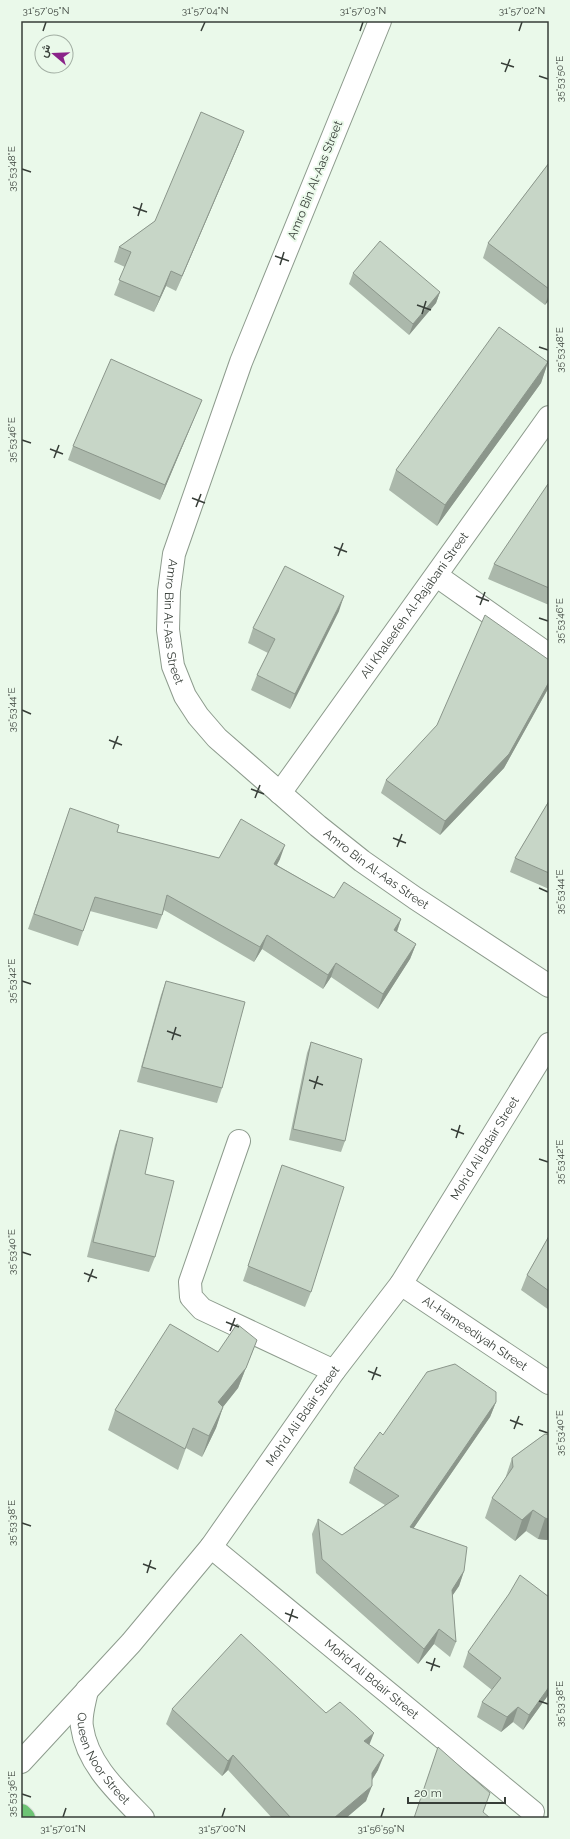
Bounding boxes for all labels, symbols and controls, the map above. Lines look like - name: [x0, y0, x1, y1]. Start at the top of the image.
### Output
- text: 31°57'05"N: [23, 5, 69, 16]
- text: 31°57'04"N: [182, 5, 228, 16]
- text: 31°57'03"N: [340, 5, 386, 16]
- text: 31°57'02"N: [499, 5, 545, 16]
- north arrow: [34, 34, 74, 74]
- text: ش: [37, 43, 53, 59]
- text: 35°53'50"E: [554, 56, 565, 102]
- street label: Amro Bin Al-Aas Street: [285, 119, 345, 241]
- text: 35°53'48"E: [6, 146, 17, 192]
- text: 35°53'48"E: [554, 327, 565, 373]
- text: 35°53'46"E: [6, 417, 17, 463]
- street label: Ali Khaleefeh Al-Rajabani Street: [358, 530, 471, 681]
- street label: Amro Bin Al-Aas Street: [161, 558, 187, 686]
- text: 35°53'46"E: [554, 598, 565, 644]
- text: 35°53'44"E: [6, 687, 17, 733]
- street label: Amro Bin Al-Aas Street: [321, 826, 431, 912]
- text: 35°53'44"E: [554, 869, 565, 915]
- text: 35°53'42"E: [6, 959, 17, 1003]
- street label: Moh'd Ali Bdair Street: [448, 1094, 522, 1202]
- text: 35°53'42"E: [554, 1140, 565, 1184]
- text: 35°53'40"E: [6, 1229, 17, 1275]
- street label: Al-Hameediyah Street: [420, 1293, 530, 1374]
- street label: Moh'd Ali Bdair Street: [263, 1363, 342, 1469]
- text: 35°53'40"E: [554, 1410, 565, 1456]
- text: 35°53'38"E: [6, 1500, 17, 1546]
- street label: Moh’d Ali Bdair Street: [322, 1637, 421, 1722]
- text: 35°53'38"E: [554, 1681, 565, 1727]
- street label: Queen Noor Street: [74, 1712, 133, 1807]
- text: 35°53'36"E: [6, 1771, 17, 1817]
- scale bar: [408, 1779, 505, 1805]
- text: 20 m: [414, 1786, 442, 1800]
- text: 31°57'01"N: [40, 1823, 86, 1834]
- text: 31°57'00"N: [198, 1823, 246, 1834]
- text: 31°56'59"N: [358, 1823, 404, 1834]

